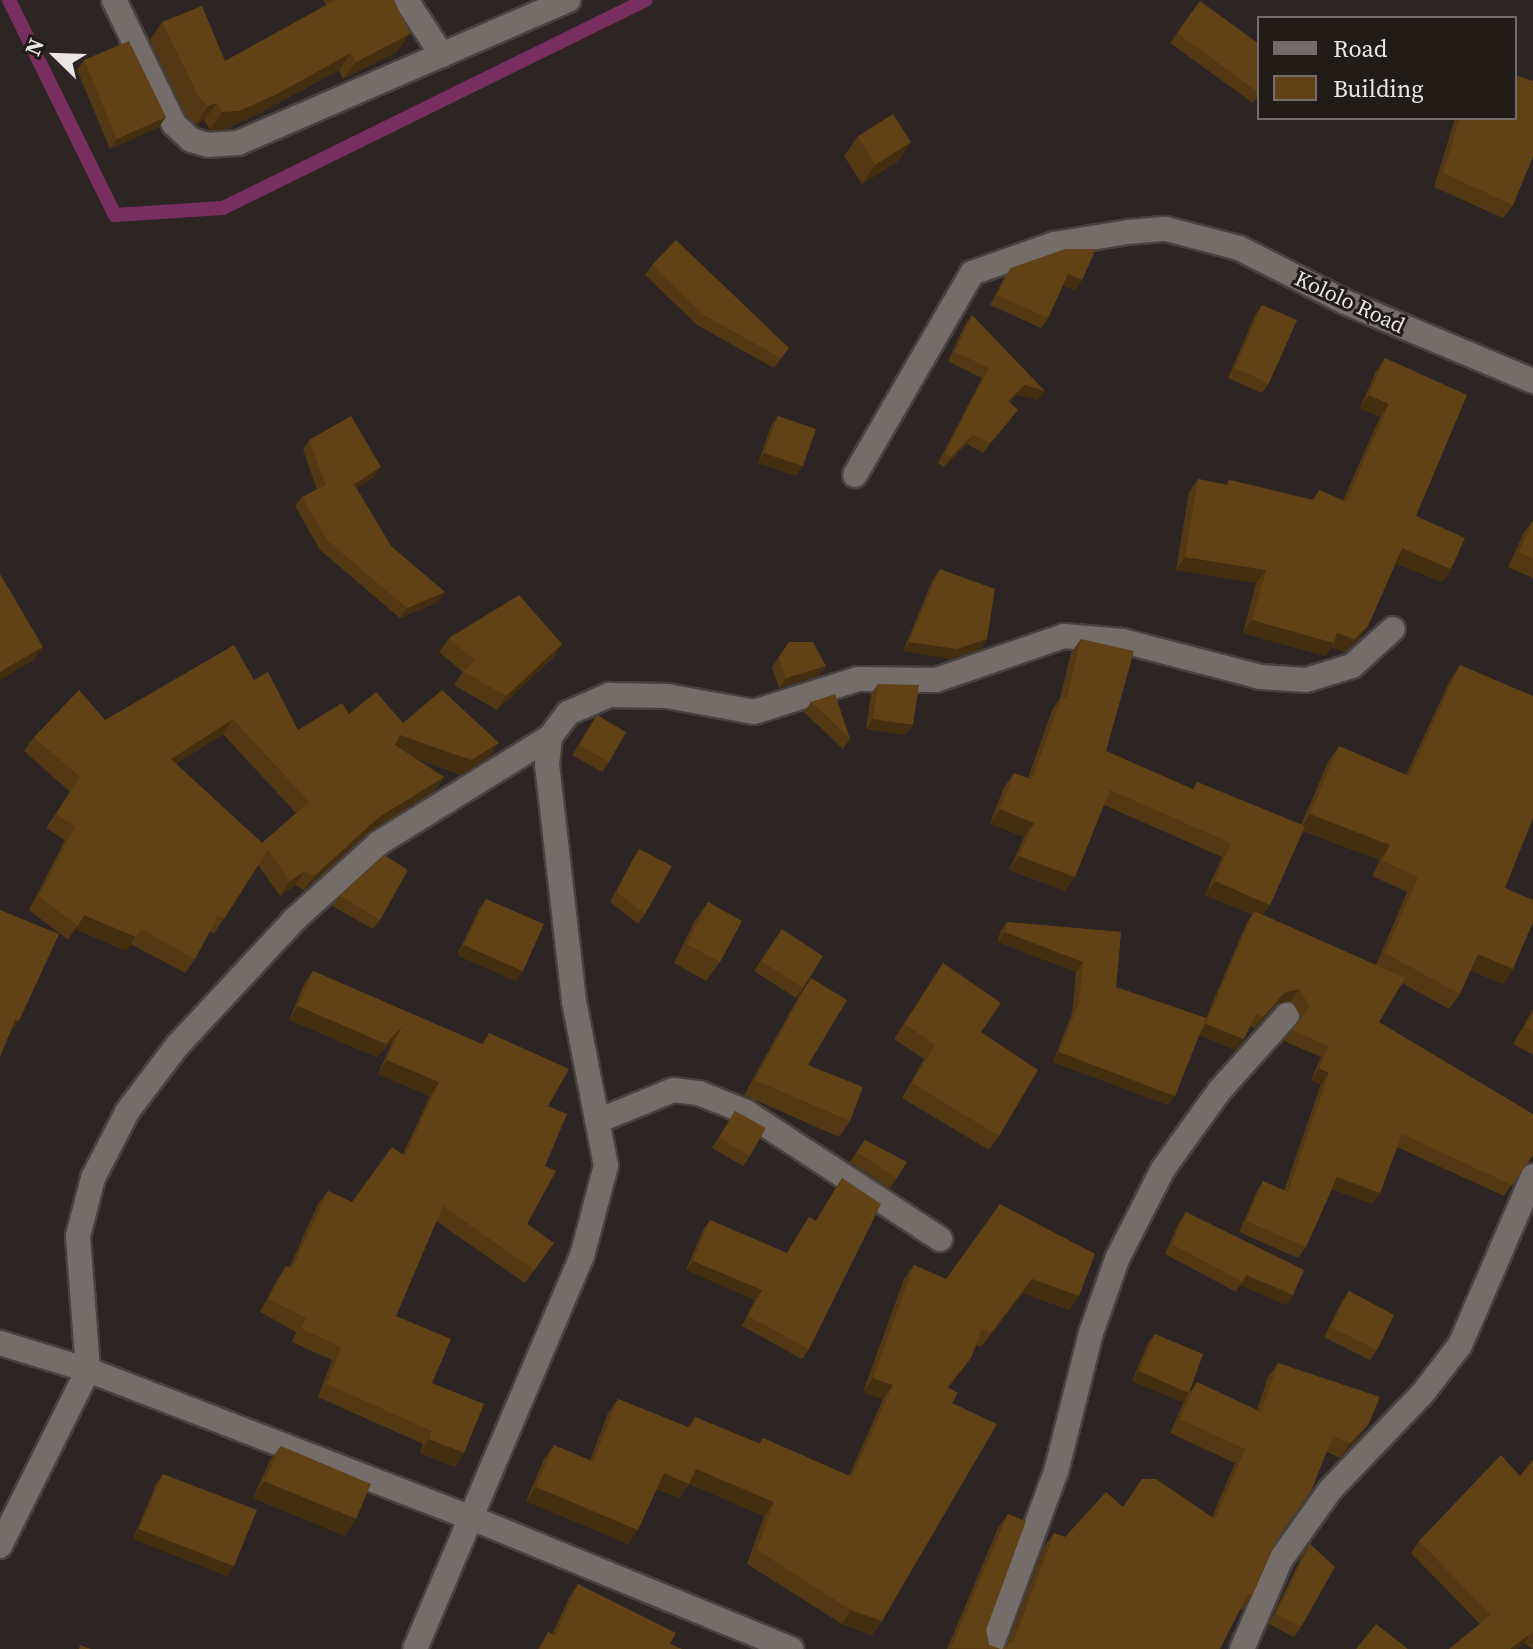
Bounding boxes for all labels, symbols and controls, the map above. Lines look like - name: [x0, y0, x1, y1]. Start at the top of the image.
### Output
- north arrow: [16, 16, 96, 96]
- legend: [1257, 16, 1517, 120]
- text: Road: [1333, 32, 1387, 65]
- text: N: [17, 33, 51, 60]
- text: Building: [1333, 72, 1424, 105]
- street label: Kololo Road: [1291, 265, 1409, 339]

